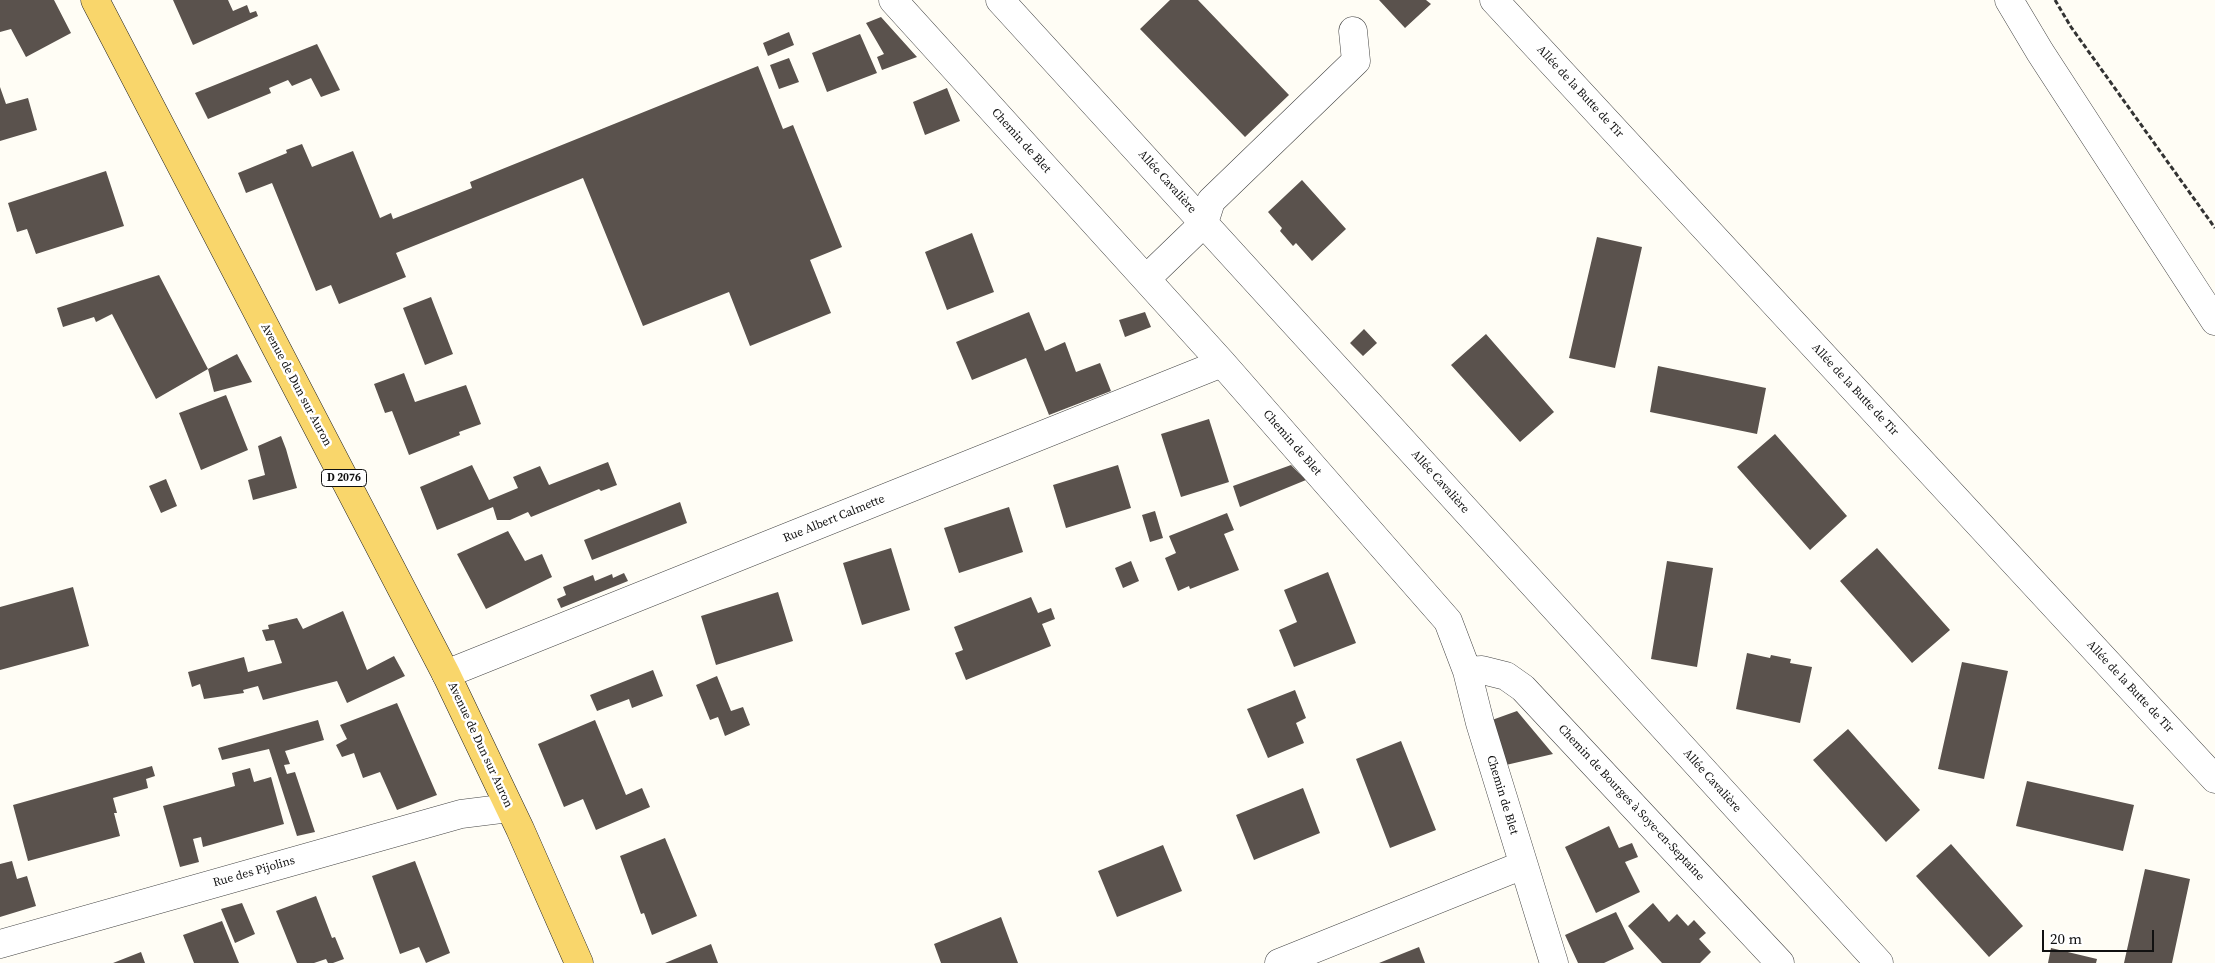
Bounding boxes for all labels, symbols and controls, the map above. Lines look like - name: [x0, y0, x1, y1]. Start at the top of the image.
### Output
- street label: Allée de la Butte de Tir: [1533, 43, 1627, 141]
- street label: Chemin de Blet: [988, 106, 1054, 176]
- street label: Allée Cavalière: [1135, 147, 1199, 217]
- street label: Avenue de Dun sur Auron: [257, 321, 335, 449]
- street label: Allée de la Butte de Tir: [1808, 341, 1902, 439]
- street label: Chemin de Blet: [1260, 407, 1324, 479]
- street label: Allée Cavalière: [1408, 447, 1472, 517]
- road number: D 2076: [322, 469, 366, 486]
- street label: Rue Albert Calmette: [781, 492, 887, 546]
- street label: Allée de la Butte de Tir: [2083, 638, 2177, 736]
- street label: Avenue de Dun sur Auron: [445, 680, 515, 810]
- street label: Chemin de Bourges à Soye-en-Septaine: [1555, 722, 1707, 884]
- street label: Allée Cavalière: [1680, 746, 1744, 816]
- street label: Chemin de Blet: [1483, 754, 1521, 836]
- street label: Rue des Pijolins: [211, 853, 297, 891]
- scale bar: [2045, 920, 2158, 952]
- text: 20 m: [2050, 928, 2082, 949]

